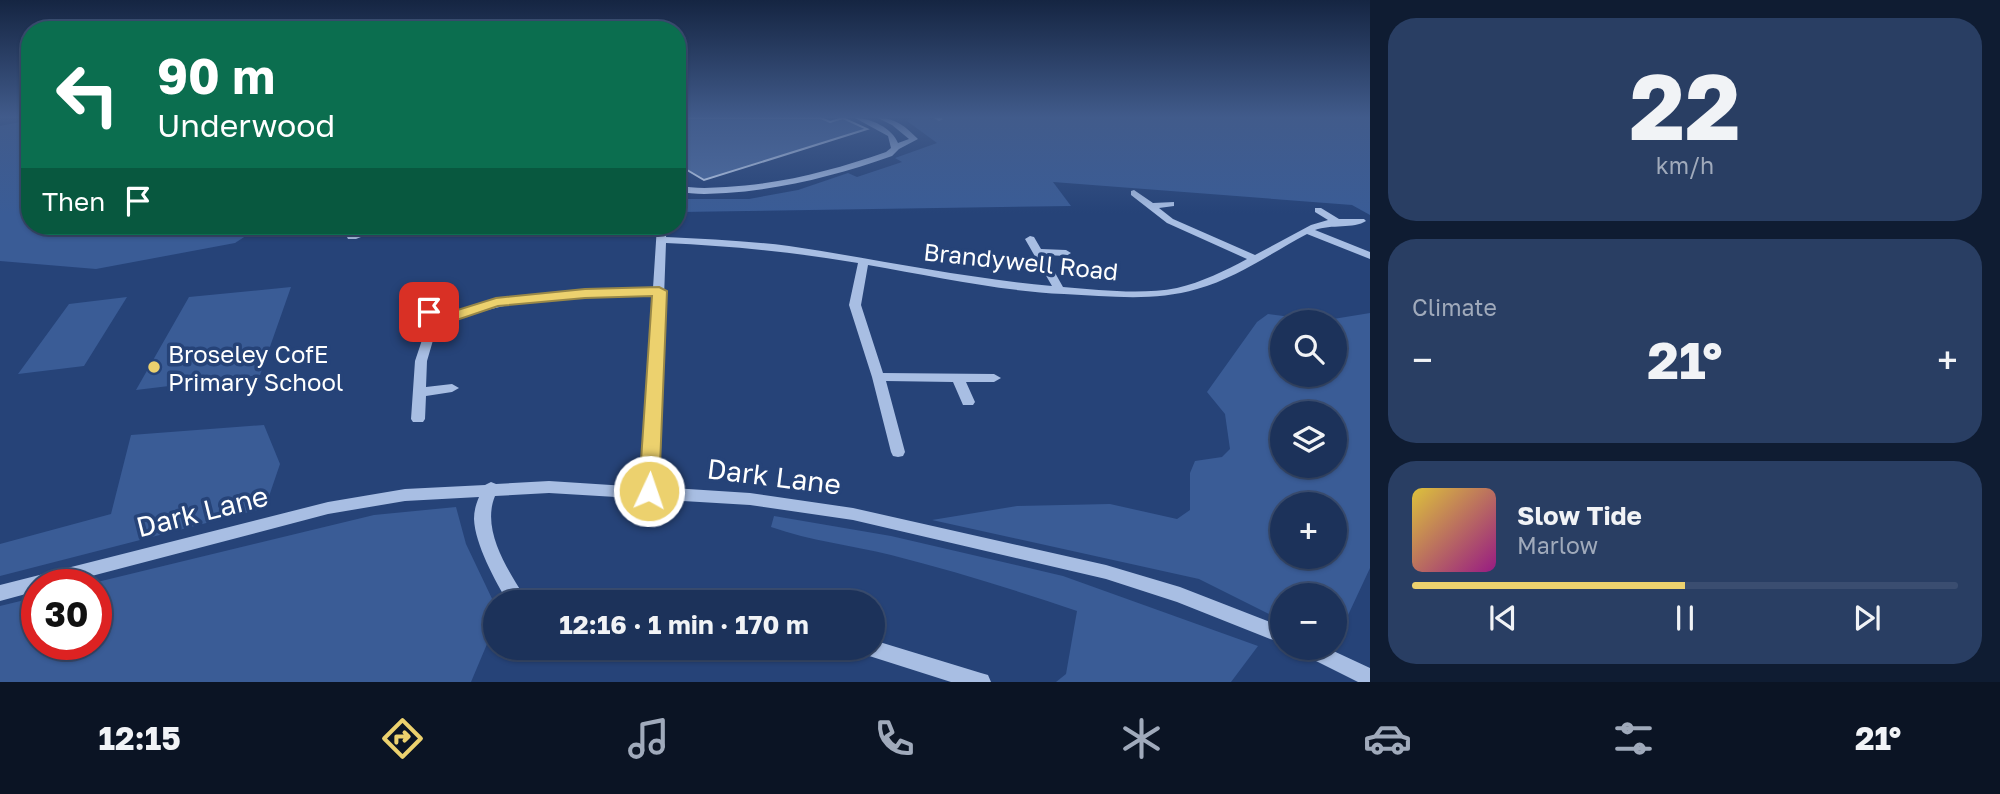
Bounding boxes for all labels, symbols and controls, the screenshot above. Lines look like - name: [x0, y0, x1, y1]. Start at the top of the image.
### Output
- text: 90 m: [157, 46, 275, 105]
- icon: left: [42, 49, 133, 140]
- text: 22: [1629, 51, 1741, 160]
- text: Underwood: [157, 106, 335, 144]
- text: km/h: [1656, 151, 1714, 179]
- icon: arrive: [119, 182, 157, 220]
- text: Then: [42, 186, 105, 217]
- street label: Brandywell Road: [922, 236, 1120, 286]
- pin: [399, 282, 459, 342]
- icon: arrive: [410, 293, 448, 331]
- text: Climate: [1412, 293, 1497, 321]
- map controls: [1270, 310, 1347, 660]
- button: search: [1270, 310, 1347, 387]
- text: 21°: [1647, 328, 1723, 390]
- text: −: [1412, 337, 1433, 382]
- text: +: [1937, 337, 1958, 382]
- place label: Broseley CofE Primary School: [168, 339, 344, 396]
- marker: Broseley CofE Primary School: [146, 359, 162, 375]
- button: layers: [1270, 401, 1347, 478]
- street label: Dark Lane: [705, 451, 843, 501]
- position arrow: [612, 454, 686, 528]
- street label: Dark Lane: [133, 479, 271, 543]
- button: +: [1270, 492, 1347, 569]
- text: Slow Tide: [1517, 500, 1642, 531]
- text: Marlow: [1517, 531, 1598, 559]
- speed limit sign: 30: [21, 569, 112, 660]
- button: −: [1270, 583, 1347, 660]
- icon: previous: [1484, 599, 1522, 637]
- icon: pause: [1666, 599, 1704, 637]
- icon: next: [1848, 599, 1886, 637]
- text: 12:16 · 1 min · 170 m: [559, 609, 809, 640]
- icon: directions: [378, 714, 427, 763]
- icon: music: [624, 714, 673, 763]
- icon: phone: [870, 714, 919, 763]
- icon: climate: [1117, 714, 1166, 763]
- icon: car: [1363, 714, 1412, 763]
- icon: filters: [1609, 714, 1658, 763]
- text: 12:15: [99, 719, 181, 757]
- text: 21°: [1855, 719, 1901, 757]

